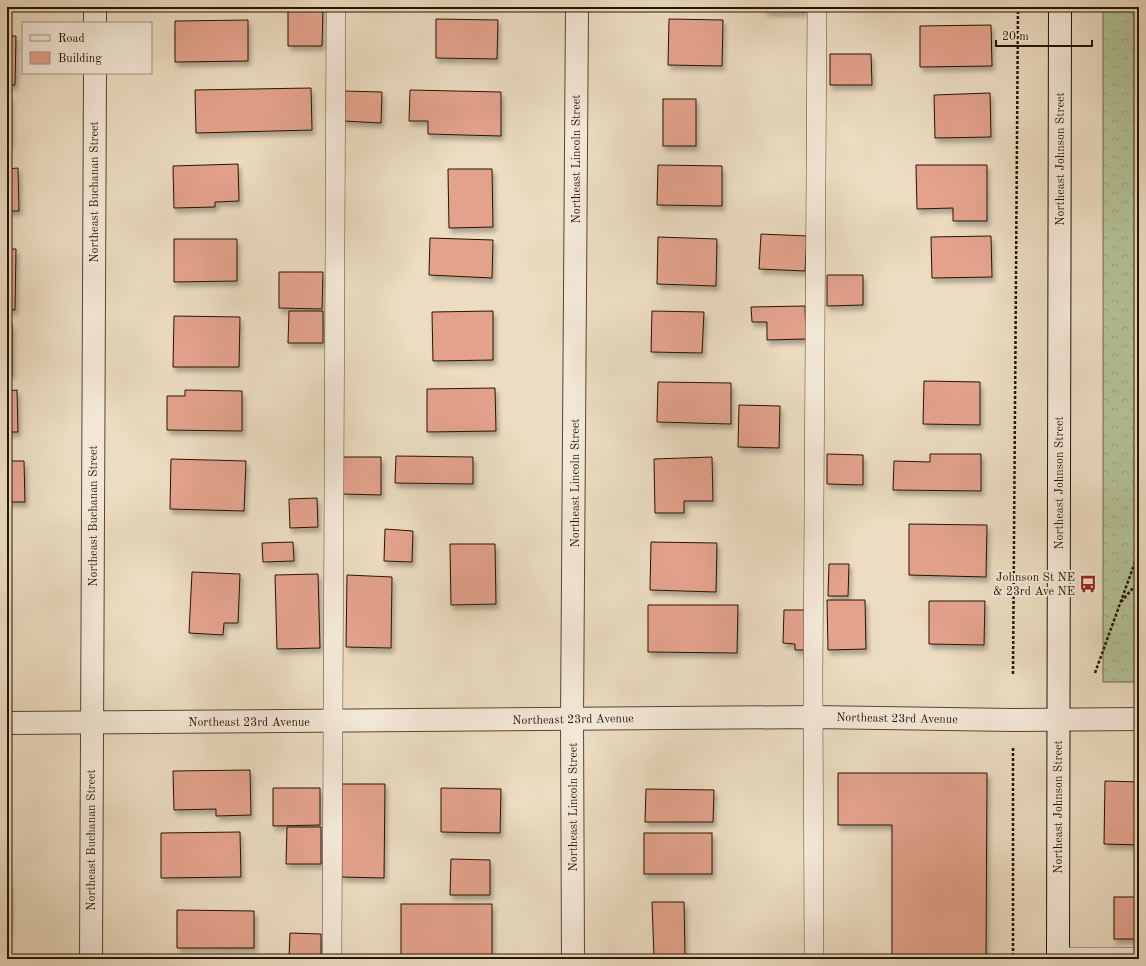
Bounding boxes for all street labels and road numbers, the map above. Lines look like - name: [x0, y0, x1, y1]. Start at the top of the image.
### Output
- street label: Northeast Johnson Street: [1055, 92, 1067, 226]
- street label: Northeast Lincoln Street: [571, 95, 583, 223]
- street label: Northeast Buchanan Street: [89, 121, 101, 263]
- street label: Northeast Johnson Street: [1054, 416, 1066, 550]
- street label: Northeast Lincoln Street: [570, 419, 582, 547]
- street label: Northeast Buchanan Street: [88, 445, 100, 587]
- street label: Northeast 23rd Avenue: [836, 712, 958, 726]
- street label: Northeast 23rd Avenue: [512, 713, 634, 727]
- street label: Northeast 23rd Avenue: [188, 717, 310, 729]
- street label: Northeast Johnson Street: [1053, 740, 1065, 874]
- street label: Northeast Lincoln Street: [568, 743, 580, 871]
- street label: Northeast Buchanan Street: [86, 769, 98, 911]

